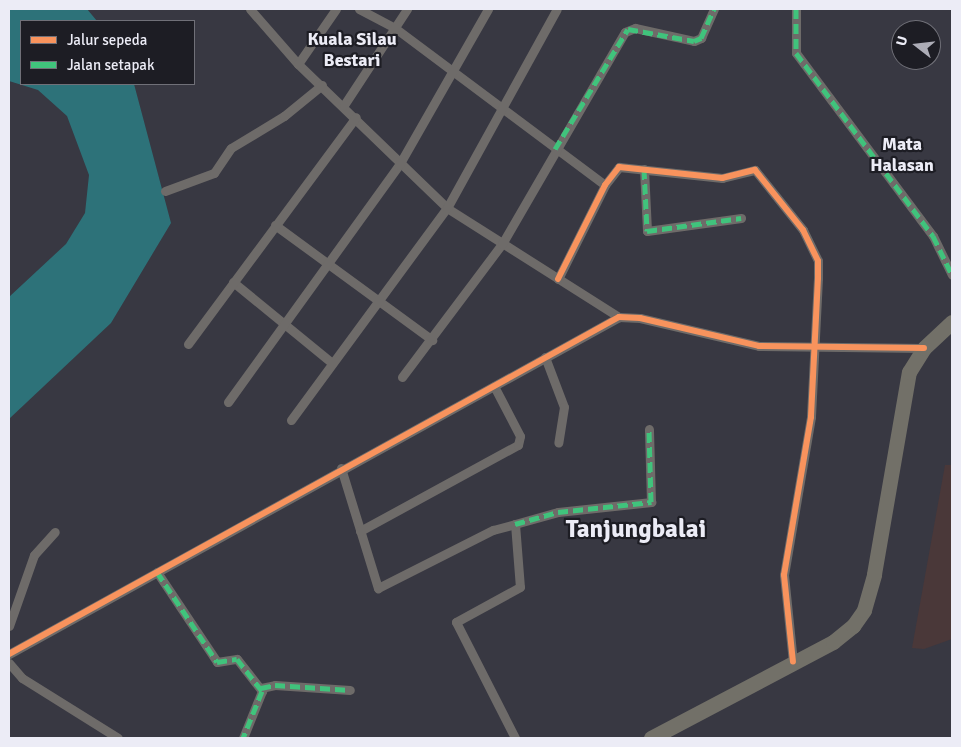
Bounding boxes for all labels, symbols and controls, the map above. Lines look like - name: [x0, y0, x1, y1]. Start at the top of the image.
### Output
- legend: [20, 20, 195, 85]
- north arrow: [891, 20, 941, 70]
- district label: Kuala Silau Bestari: [307, 29, 397, 72]
- text: Jalur sepeda: [67, 31, 147, 49]
- text: U: [893, 34, 912, 48]
- text: Jalan setapak: [67, 56, 154, 74]
- district label: Mata Halasan: [870, 134, 934, 176]
- district label: Tanjungbalai: [566, 514, 706, 544]

